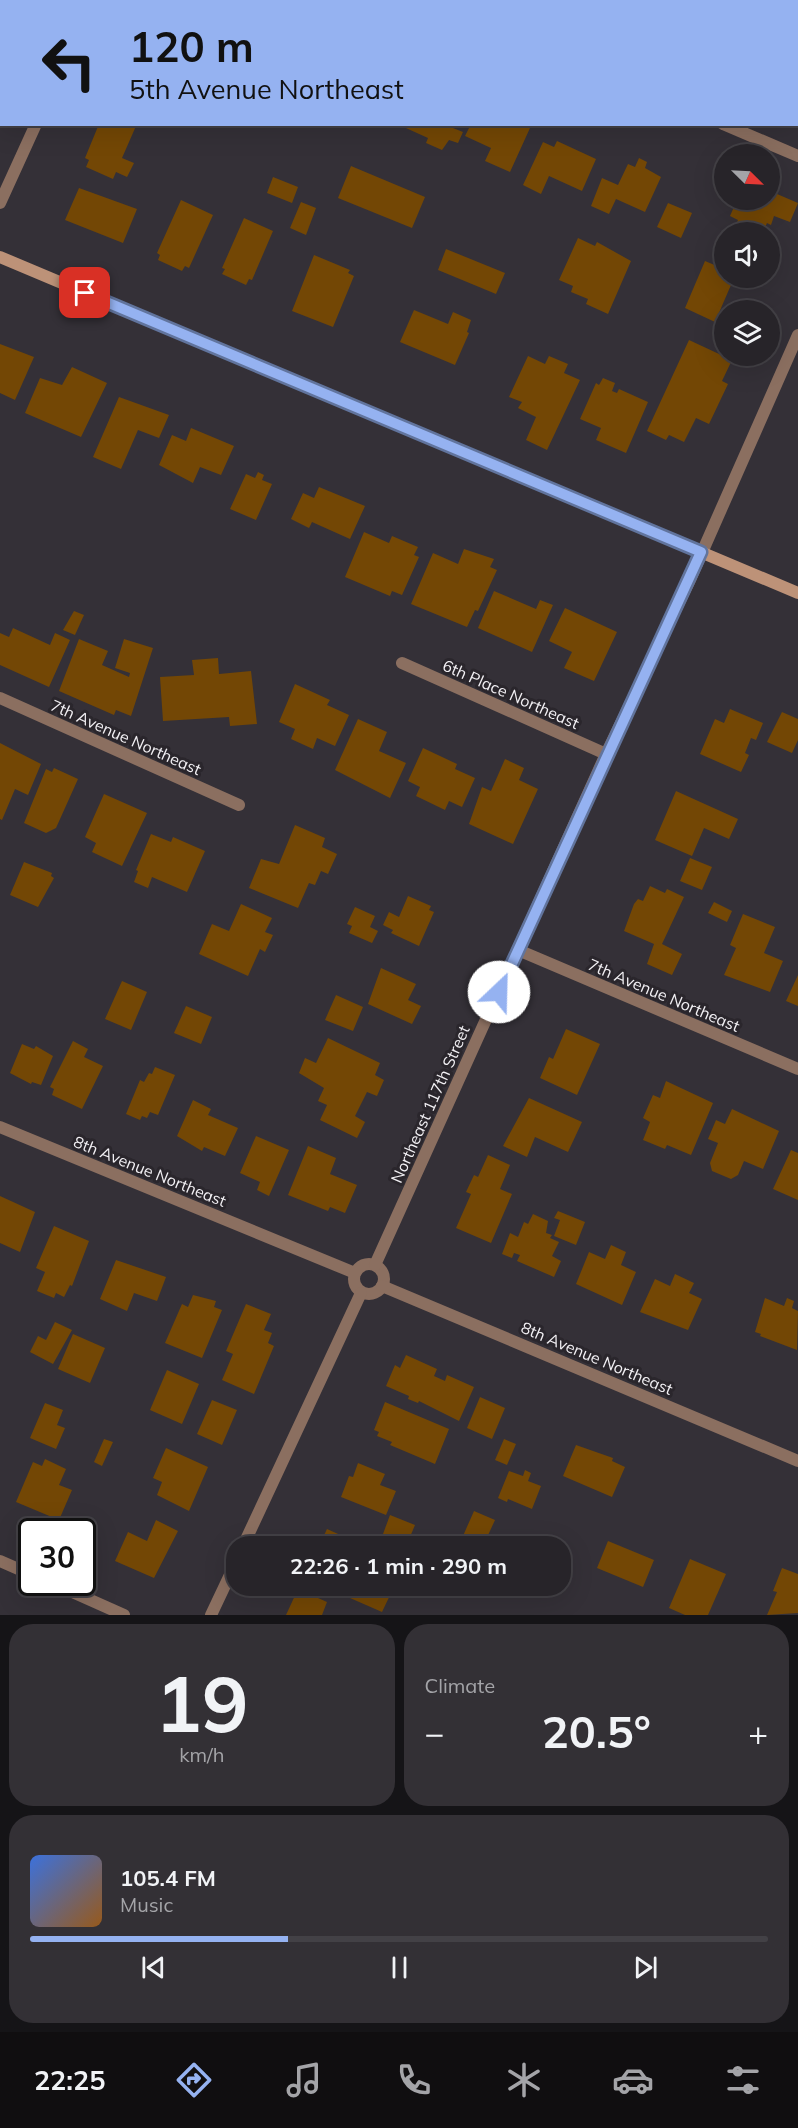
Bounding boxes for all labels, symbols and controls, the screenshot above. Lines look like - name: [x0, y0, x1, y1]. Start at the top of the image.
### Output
- text: 120 m: [129, 20, 254, 73]
- icon: left: [30, 24, 108, 102]
- text: 5th Avenue Northeast: [129, 72, 404, 106]
- north arrow: [714, 144, 780, 210]
- map controls: [714, 144, 780, 366]
- button: sound: [714, 222, 780, 288]
- pin: [59, 267, 110, 318]
- icon: arrive: [68, 276, 101, 309]
- button: layers: [714, 300, 780, 366]
- street label: 6th Place Northeast: [440, 655, 583, 733]
- street label: 7th Avenue Northeast: [48, 695, 205, 779]
- street label: 7th Avenue Northeast: [585, 954, 743, 1036]
- position arrow: [467, 960, 531, 1024]
- street label: Northeast 117th Street: [386, 1022, 474, 1186]
- street label: 8th Avenue Northeast: [71, 1131, 230, 1211]
- street label: 8th Avenue Northeast: [518, 1317, 676, 1399]
- speed limit sign: 30: [18, 1518, 96, 1596]
- text: 22:26 · 1 min · 290 m: [290, 1552, 507, 1580]
- text: 19: [155, 1654, 249, 1752]
- text: Climate: [425, 1673, 495, 1698]
- text: 20.5°: [542, 1703, 651, 1759]
- text: −: [425, 1712, 444, 1753]
- text: +: [748, 1712, 768, 1753]
- text: km/h: [179, 1742, 224, 1767]
- text: 105.4 FM: [120, 1864, 216, 1892]
- text: Music: [120, 1892, 173, 1917]
- icon: previous: [137, 1951, 170, 1984]
- icon: pause: [383, 1951, 416, 1984]
- icon: next: [629, 1951, 662, 1984]
- icon: directions: [173, 2059, 215, 2101]
- icon: music: [283, 2059, 325, 2101]
- icon: phone: [393, 2059, 435, 2101]
- icon: climate: [503, 2059, 545, 2101]
- icon: car: [612, 2059, 654, 2101]
- icon: filters: [722, 2059, 764, 2101]
- text: 22:25: [34, 2063, 105, 2097]

